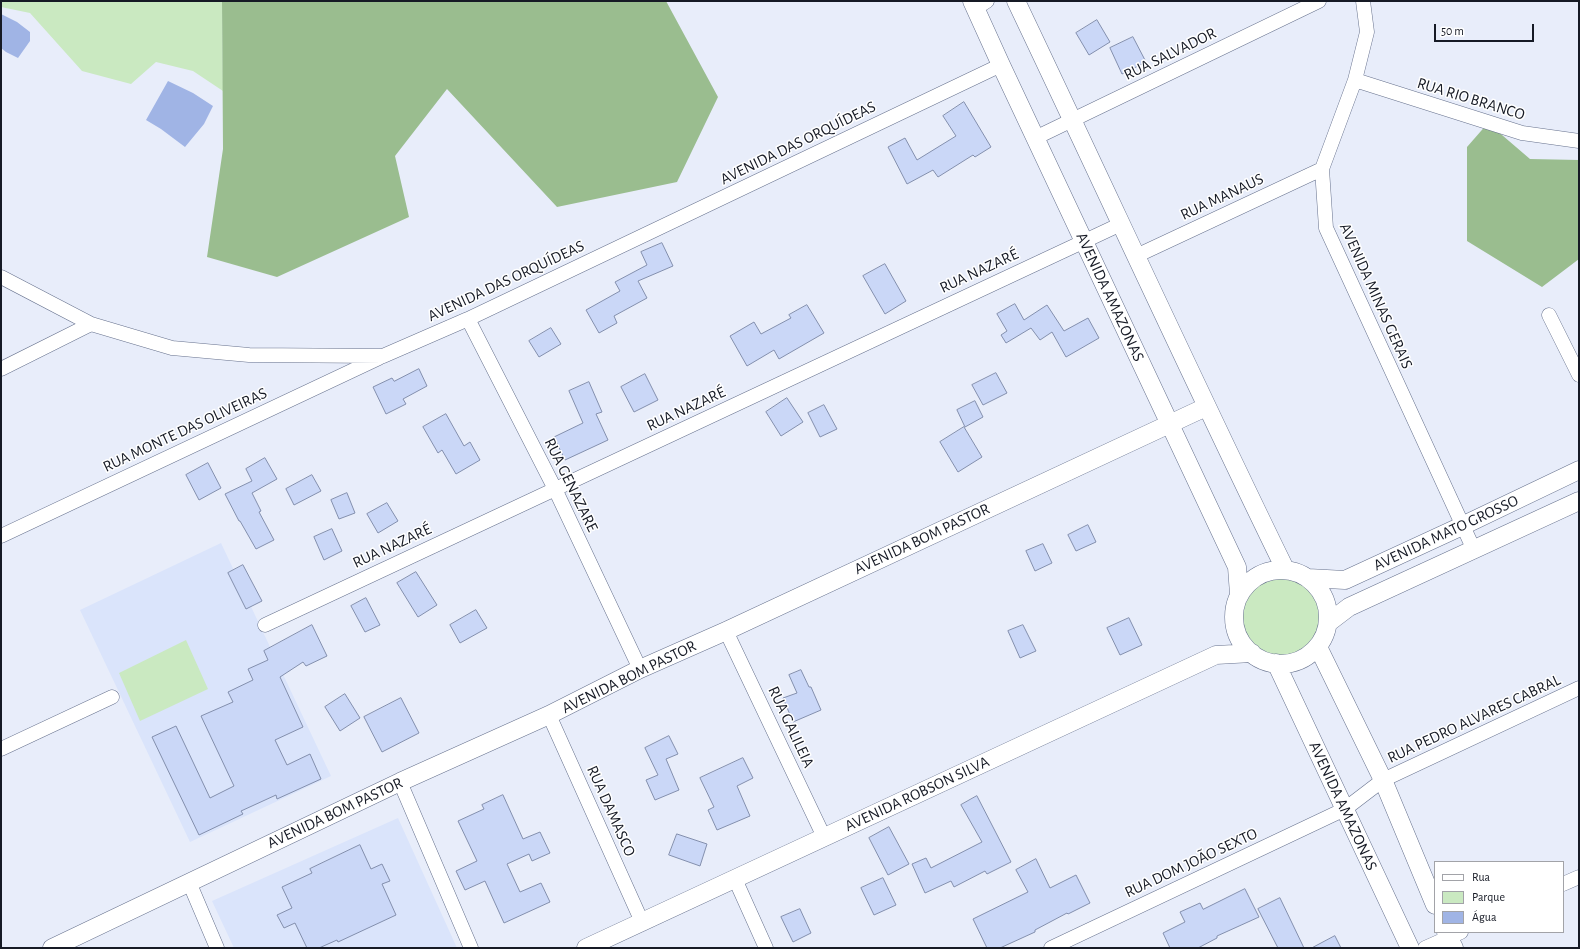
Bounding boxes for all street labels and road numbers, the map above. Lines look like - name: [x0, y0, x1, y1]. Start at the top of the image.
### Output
- street label: RUA SALVADOR: [1121, 23, 1219, 85]
- street label: RUA RIO BRANCO: [1415, 73, 1527, 125]
- street label: AVENIDA DAS ORQUÍDEAS: [717, 97, 879, 189]
- street label: RUA MANAUS: [1177, 169, 1267, 225]
- street label: AVENIDA MINAS GERAIS: [1335, 220, 1417, 372]
- street label: AVENIDA AMAZONAS: [1072, 229, 1148, 365]
- street label: AVENIDA DAS ORQUÍDEAS: [425, 236, 587, 326]
- street label: RUA NAZARÉ: [937, 244, 1021, 298]
- street label: RUA NAZARÉ: [644, 382, 728, 436]
- street label: RUA MONTE DAS OLIVEIRAS: [100, 383, 270, 477]
- street label: RUA GENAZARE: [540, 435, 602, 535]
- street label: AVENIDA MATO GROSSO: [1371, 491, 1521, 575]
- street label: AVENIDA BOM PASTOR: [851, 499, 993, 579]
- street label: RUA NAZARÉ: [350, 519, 434, 573]
- street label: AVENIDA BOM PASTOR: [559, 636, 699, 718]
- street label: RUA PEDRO ALVARES CABRAL: [1384, 670, 1564, 768]
- street label: RUA GALILEIA: [764, 683, 818, 771]
- street label: AVENIDA AMAZONAS: [1305, 738, 1381, 874]
- street label: AVENIDA ROBSON SILVA: [842, 752, 992, 836]
- street label: RUA DAMASCO: [582, 763, 640, 859]
- street label: AVENIDA BOM PASTOR: [264, 773, 406, 853]
- street label: RUA DOM JOÃO SEXTO: [1122, 824, 1260, 902]

